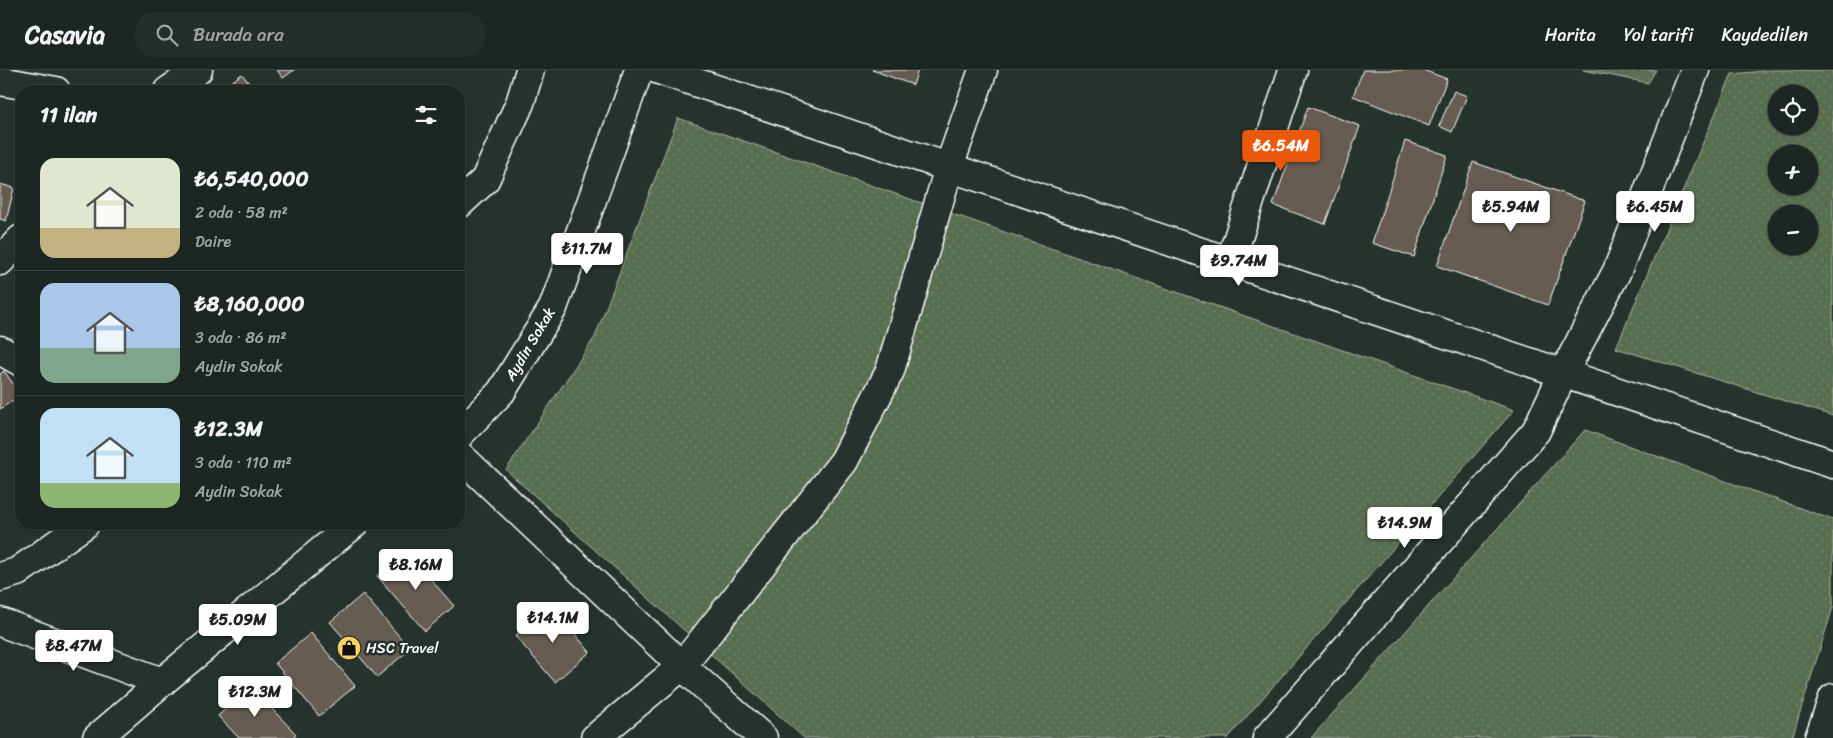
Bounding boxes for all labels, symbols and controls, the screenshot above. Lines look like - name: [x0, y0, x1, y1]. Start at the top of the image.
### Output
- search box: [135, 12, 485, 57]
- text: Casavia: [25, 14, 105, 56]
- text: Burada ara: [193, 18, 284, 51]
- text: Harita: [1545, 19, 1596, 51]
- text: Yol tarifi: [1624, 19, 1693, 51]
- text: Kaydedilen: [1721, 19, 1808, 51]
- icon: search: [153, 21, 181, 49]
- map controls: [1768, 85, 1818, 255]
- button: locate: [1768, 85, 1818, 135]
- text: 11 ilan: [40, 96, 97, 134]
- icon: filters: [412, 101, 440, 129]
- pin: ₺6.54M: [1240, 129, 1322, 172]
- text: ₺6.54M: [1253, 131, 1309, 160]
- button: +: [1768, 145, 1818, 195]
- text: ₺6,540,000: [195, 160, 309, 198]
- icon: home: [80, 178, 140, 238]
- pin: ₺5.94M: [1470, 190, 1552, 233]
- pin: ₺6.45M: [1614, 190, 1696, 233]
- text: ₺5.94M: [1483, 192, 1539, 221]
- text: ₺6.45M: [1627, 192, 1683, 221]
- text: 2 oda · 58 m²: [195, 198, 288, 227]
- button: −: [1768, 205, 1818, 255]
- text: Daire: [195, 227, 231, 256]
- pin: ₺11.7M: [546, 232, 628, 275]
- text: ₺11.7M: [562, 234, 612, 263]
- pin: ₺9.74M: [1198, 244, 1280, 287]
- text: ₺9.74M: [1211, 246, 1267, 275]
- text: ₺8,160,000: [195, 285, 305, 323]
- street label: Aydin Sokak: [497, 302, 562, 387]
- icon: home: [80, 303, 140, 363]
- text: 3 oda · 86 m²: [195, 323, 287, 352]
- text: Aydin Sokak: [195, 352, 283, 381]
- text: ₺12.3M: [195, 410, 263, 448]
- icon: home: [80, 428, 140, 488]
- text: 3 oda · 110 m²: [195, 448, 292, 477]
- text: Aydin Sokak: [195, 477, 283, 506]
- pin: ₺14.9M: [1364, 506, 1446, 549]
- text: ₺14.9M: [1378, 508, 1432, 537]
- pin: ₺8.16M: [375, 548, 457, 591]
- text: ₺8.16M: [390, 550, 442, 579]
- pin: ₺14.1M: [512, 602, 594, 644]
- text: ₺14.1M: [528, 603, 578, 632]
- pin: ₺5.09M: [197, 604, 279, 646]
- text: ₺5.09M: [210, 605, 266, 634]
- pin: ₺8.47M: [33, 630, 115, 672]
- text: ₺8.47M: [46, 631, 102, 660]
- shop icon: HSC Travel: [336, 635, 362, 661]
- place label: HSC Travel: [366, 635, 439, 661]
- pin: ₺12.3M: [214, 676, 296, 718]
- text: ₺12.3M: [229, 677, 281, 706]

